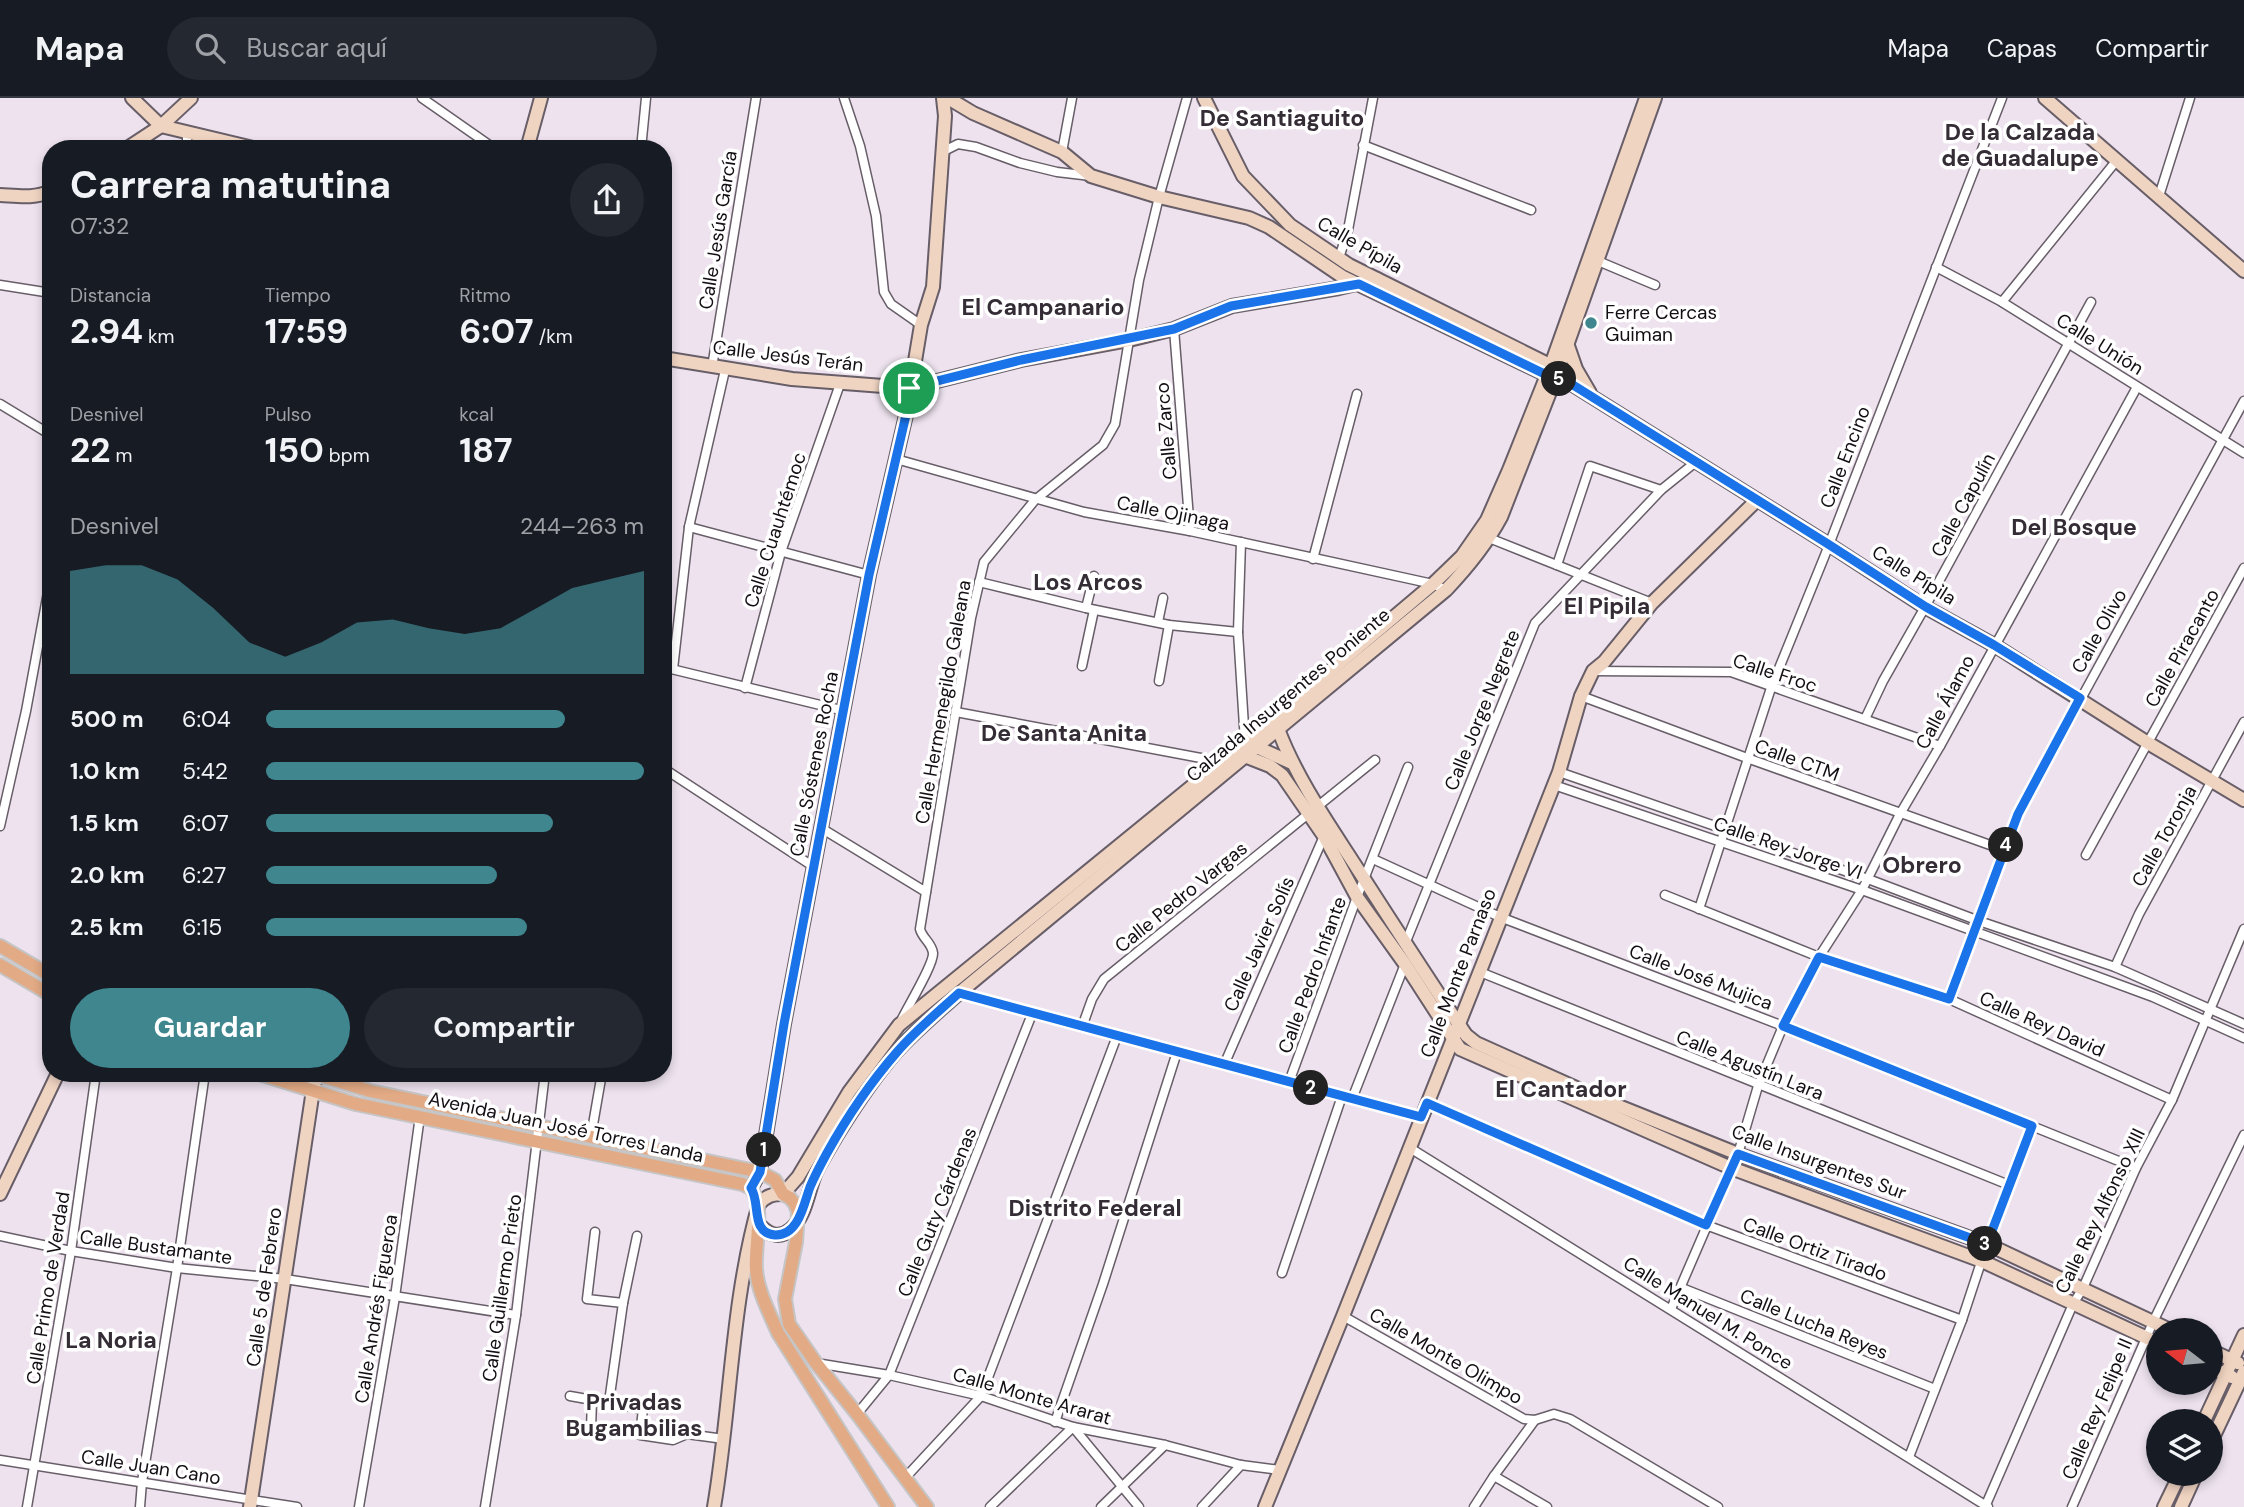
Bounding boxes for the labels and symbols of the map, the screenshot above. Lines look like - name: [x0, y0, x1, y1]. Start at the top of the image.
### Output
- district label: De Santiaguito: [1200, 103, 1364, 133]
- district label: De la Calzada de Guadalupe: [1941, 117, 2099, 173]
- street label: Calle Jesús García: [693, 149, 743, 311]
- street label: Calle Pípila: [1313, 211, 1407, 279]
- district label: El Campanario: [961, 292, 1125, 322]
- place label: Ferre Cercas Guiman: [1605, 300, 1717, 347]
- street label: Calle Unión: [2052, 307, 2148, 381]
- marker: Ferre Cercas Guiman: [1583, 315, 1599, 331]
- street label: Calle Jesús Terán: [711, 334, 865, 378]
- pin: [879, 358, 939, 418]
- pin: 5: [1542, 362, 1576, 396]
- street label: Calle Zarco: [1149, 381, 1183, 481]
- street label: Calle Encino: [1814, 402, 1876, 512]
- street label: Calle Cuauhtémoc: [738, 449, 812, 611]
- street label: Calle Capulín: [1925, 449, 2001, 561]
- street label: Calle Ojinaga: [1114, 490, 1232, 536]
- district label: Del Bosque: [2011, 512, 2137, 542]
- street label: Calle Pípila: [1867, 539, 1961, 611]
- district label: Los Arcos: [1033, 567, 1143, 597]
- street label: Calle Hermenegildo Galeana: [909, 578, 977, 826]
- street label: Calle Olivo: [2066, 584, 2132, 678]
- street label: Calle Piracanto: [2139, 584, 2225, 712]
- district label: El Pipila: [1564, 591, 1650, 621]
- street label: Calzada Insurgentes Poniente: [1181, 602, 1395, 788]
- street label: Calle Jorge Negrete: [1438, 626, 1526, 794]
- street label: Calle Froc: [1730, 648, 1820, 698]
- street label: Calle Álamo: [1910, 650, 1980, 754]
- street label: Calle Sóstenes Rocha: [784, 669, 844, 859]
- district label: De Santa Anita: [981, 718, 1147, 748]
- street label: Calle CTM: [1751, 733, 1843, 787]
- street label: Calle Toronja: [2126, 781, 2202, 891]
- street label: Calle Rey Jorge VI: [1710, 811, 1866, 885]
- pin: 4: [1988, 828, 2024, 862]
- street label: Calle Pedro Vargas: [1110, 836, 1252, 958]
- district label: Obrero: [1882, 850, 1962, 880]
- street label: Calle Javier Solís: [1218, 872, 1300, 1016]
- street label: Calle Monte Parnaso: [1414, 885, 1502, 1061]
- street label: Calle Pedro Infante: [1272, 893, 1352, 1057]
- street label: Calle José Mujica: [1626, 938, 1776, 1016]
- street label: Calle Rey David: [1975, 985, 2109, 1063]
- street label: Calle Agustín Lara: [1673, 1024, 1827, 1106]
- pin: 2: [1294, 1070, 1328, 1105]
- district label: El Cantador: [1495, 1074, 1627, 1104]
- street label: Avenida Juan José Torres Landa: [426, 1086, 706, 1168]
- street label: Calle Insurgentes Sur: [1728, 1119, 1910, 1205]
- street label: Calle Guty Cárdenas: [892, 1124, 982, 1300]
- street label: Calle Rey Alfonso XIII: [2049, 1124, 2151, 1298]
- pin: 1: [746, 1132, 782, 1168]
- street label: Calle Primo de Verdad: [20, 1190, 76, 1386]
- street label: Calle Guillermo Prieto: [476, 1193, 528, 1383]
- district label: Distrito Federal: [1008, 1193, 1182, 1223]
- street label: Calle 5 de Febrero: [240, 1206, 288, 1368]
- street label: Calle Ortiz Tirado: [1740, 1211, 1890, 1287]
- street label: Calle Andrés Figueroa: [349, 1213, 403, 1405]
- street label: Calle Bustamante: [78, 1224, 234, 1270]
- pin: 3: [1968, 1226, 2002, 1262]
- street label: Calle Manuel M. Ponce: [1618, 1251, 1798, 1375]
- street label: Calle Lucha Reyes: [1736, 1283, 1892, 1365]
- street label: Calle Monte Olimpo: [1365, 1302, 1527, 1410]
- north arrow: [2146, 1318, 2222, 1395]
- district label: La Noria: [65, 1325, 157, 1355]
- street label: Calle Rey Felipe II: [2056, 1335, 2138, 1483]
- street label: Calle Monte Ararat: [950, 1361, 1114, 1431]
- district label: Privadas Bugambilias: [565, 1387, 703, 1443]
- street label: Calle Juan Cano: [79, 1444, 223, 1490]

